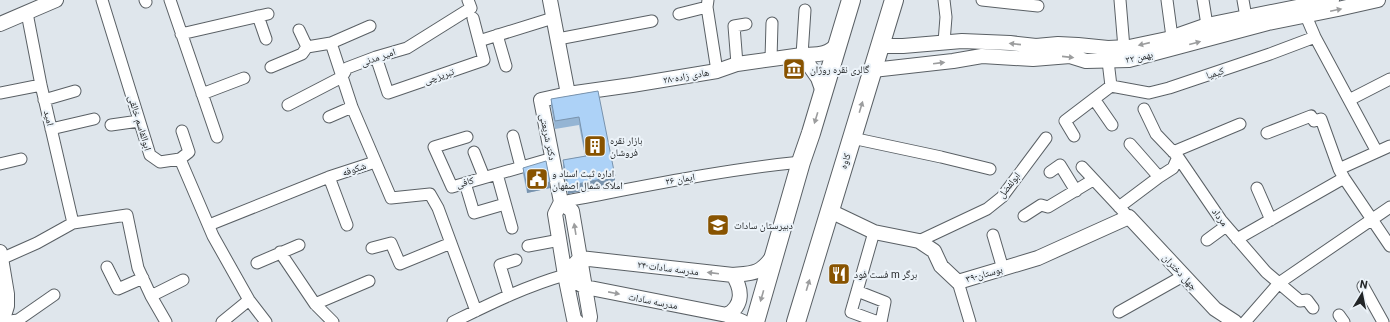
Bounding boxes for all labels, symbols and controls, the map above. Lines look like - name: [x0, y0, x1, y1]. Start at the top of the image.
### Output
- one-way arrow: [1329, 6, 1342, 12]
- one-way arrow: [1189, 39, 1202, 45]
- one-way arrow: [1009, 41, 1021, 47]
- one-way arrow: [1138, 41, 1150, 47]
- street label: امیر مدنی: [359, 46, 397, 69]
- street label: ۲۲ بهمن: [1124, 49, 1154, 66]
- one-way arrow: [1062, 53, 1075, 60]
- museum icon: گالری نقره روژان: [781, 56, 807, 82]
- one-way arrow: [933, 59, 945, 66]
- place label: گالری نقره روژان: [810, 64, 870, 76]
- street label: کیمیا: [1205, 65, 1225, 81]
- street label: تبریزچی: [423, 66, 456, 87]
- street label: ۲۸-هادی زاده: [662, 67, 710, 86]
- street label: ابوالقاسم خالقی: [125, 94, 154, 152]
- one-way arrow: [858, 100, 864, 112]
- street label: امید: [42, 109, 56, 127]
- one-way arrow: [813, 112, 819, 124]
- street label: دکتر شریعتی: [537, 113, 558, 161]
- building icon: بازار نقره فروشان: [582, 133, 608, 159]
- place label: بازار نقره فروشان: [610, 135, 643, 159]
- street label: کاوه: [837, 152, 853, 170]
- street label: شکوفه: [341, 160, 368, 178]
- public building icon: اداره ثبت اسناد و املاک شمال اصفهان: [524, 166, 550, 192]
- place label: اداره ثبت اسناد و املاک شمال اصفهان: [552, 168, 623, 192]
- street label: ابولفضل: [996, 170, 1023, 201]
- street label: ۲۶ ایمان: [664, 171, 696, 188]
- street label: کافی: [455, 174, 475, 191]
- street label: مرداد: [1210, 206, 1230, 228]
- school or university icon: دبیرستان سادات: [705, 212, 731, 238]
- place label: دبیرستان سادات: [734, 220, 793, 232]
- one-way arrow: [572, 222, 578, 235]
- street label: چهل دختران: [1160, 252, 1200, 293]
- street label: ۲۴-مدرسه سادات: [637, 259, 700, 277]
- restaurant icon: فست فود m برگر: [826, 261, 852, 287]
- street label: ۳۹-بوستان: [964, 263, 1004, 285]
- place label: فست فود m برگر: [854, 269, 917, 280]
- one-way arrow: [707, 270, 719, 276]
- north arrow: [1342, 274, 1382, 314]
- one-way arrow: [805, 278, 811, 290]
- text: N: [1359, 278, 1369, 292]
- one-way arrow: [608, 290, 621, 296]
- one-way arrow: [759, 290, 765, 302]
- street label: مدرسه سادات: [627, 291, 679, 311]

